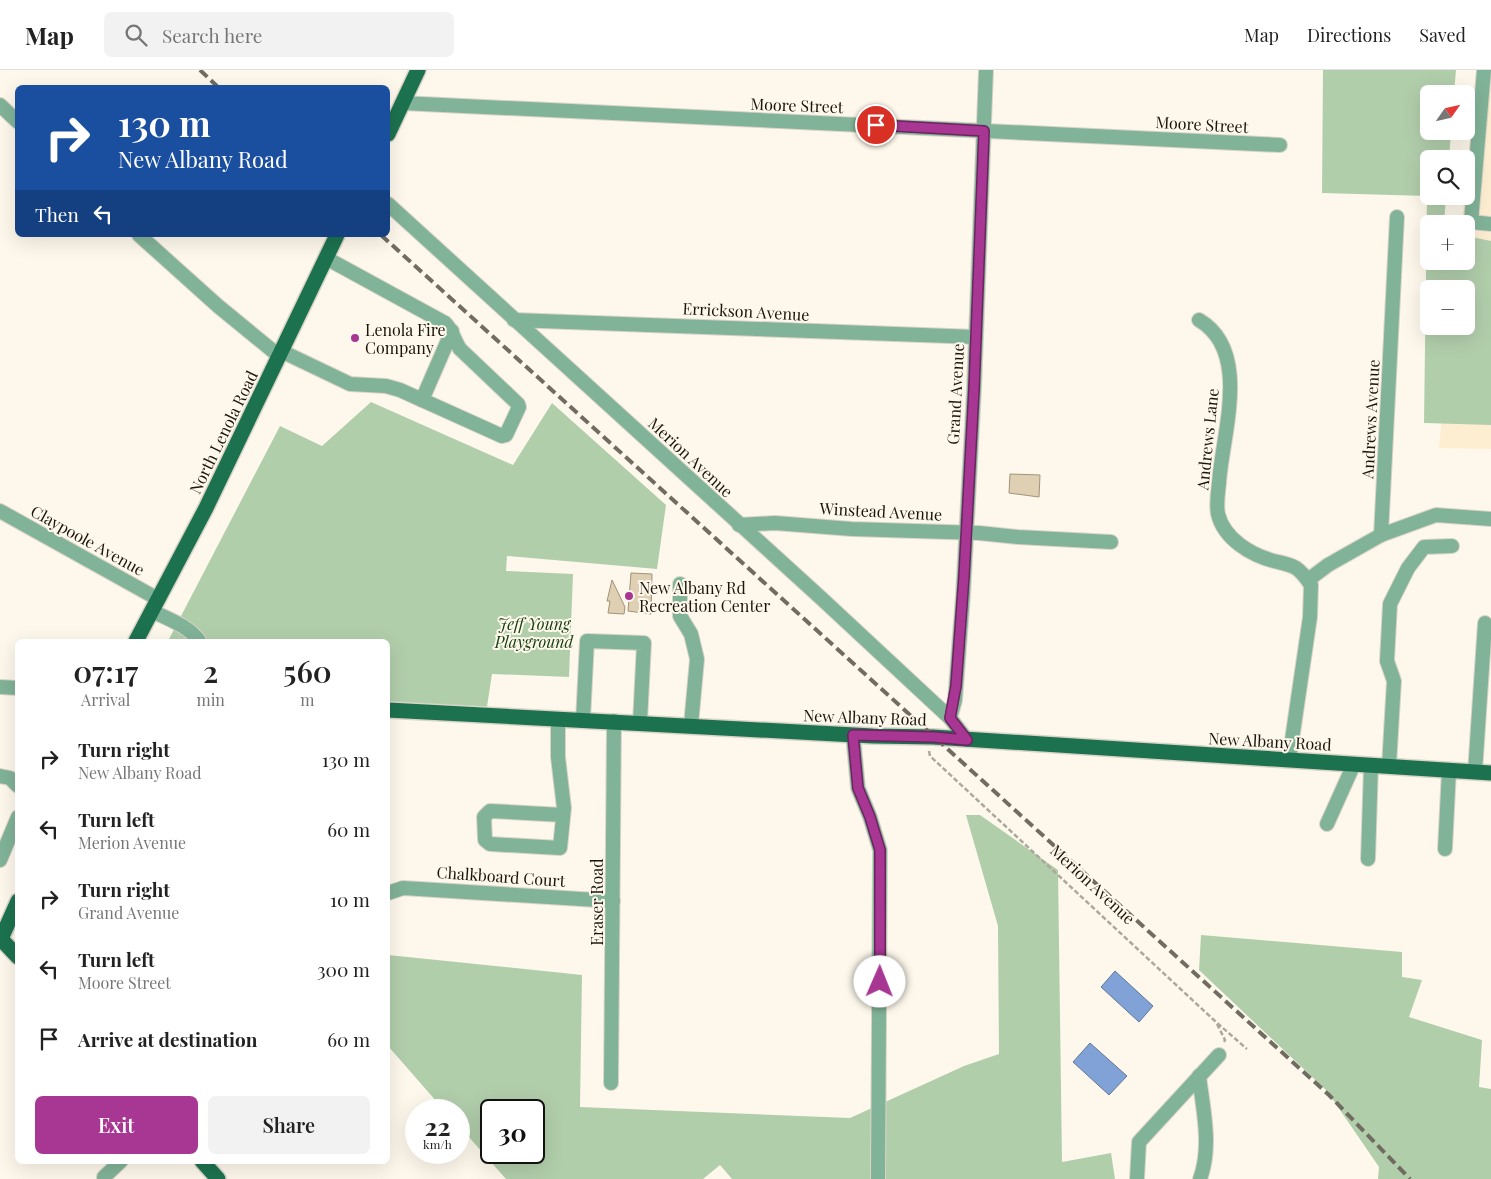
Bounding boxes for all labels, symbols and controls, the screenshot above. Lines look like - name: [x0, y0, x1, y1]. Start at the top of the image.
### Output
- search box: [104, 12, 454, 57]
- text: Map: [25, 19, 74, 51]
- icon: search: [122, 21, 150, 49]
- text: Search here: [162, 22, 262, 48]
- text: Map: [1244, 23, 1279, 47]
- text: Directions: [1307, 23, 1391, 47]
- text: Saved: [1419, 23, 1466, 47]
- north arrow: [1420, 85, 1475, 140]
- map controls: [1420, 85, 1475, 335]
- street label: Moore Street: [750, 93, 844, 117]
- text: 130 m: [118, 99, 211, 146]
- pin: [855, 104, 897, 146]
- icon: right: [35, 105, 100, 170]
- icon: arrive: [862, 111, 890, 139]
- street label: Moore Street: [1155, 111, 1249, 137]
- text: New Albany Road: [118, 144, 288, 174]
- button: search: [1420, 150, 1475, 205]
- icon: left: [89, 200, 117, 228]
- text: Then: [35, 201, 79, 227]
- button: +: [1420, 215, 1475, 270]
- button: −: [1420, 280, 1475, 335]
- street label: Errickson Avenue: [682, 297, 810, 325]
- place label: Lenola Fire Company: [365, 319, 446, 358]
- marker: Lenola Fire Company: [349, 332, 361, 344]
- street label: Grand Avenue: [942, 343, 968, 445]
- street label: Andrews Avenue: [1356, 359, 1384, 480]
- street label: North Lenola Road: [184, 367, 262, 497]
- street label: Andrews Lane: [1191, 387, 1223, 492]
- street label: Merion Avenue: [644, 412, 738, 502]
- street label: Winstead Avenue: [818, 497, 943, 525]
- street label: Claypoole Avenue: [27, 500, 149, 580]
- place label: New Albany Rd Recreation Center: [639, 577, 770, 616]
- marker: New Albany Rd Recreation Center: [623, 590, 635, 602]
- park label: Jeff Young Playground: [494, 613, 575, 652]
- text: 07:17: [73, 651, 138, 691]
- text: 2: [203, 651, 218, 691]
- text: 560: [283, 651, 332, 691]
- text: Arrival: [81, 689, 130, 710]
- text: min: [196, 689, 225, 710]
- text: m: [300, 689, 315, 710]
- street label: New Albany Road: [803, 704, 927, 730]
- street label: New Albany Road: [1208, 727, 1332, 755]
- text: Turn right: [78, 736, 170, 762]
- icon: right: [35, 745, 63, 773]
- text: 130 m: [322, 746, 370, 772]
- text: New Albany Road: [78, 762, 201, 783]
- text: Turn left: [78, 806, 155, 832]
- icon: left: [35, 815, 63, 843]
- text: 60 m: [327, 816, 370, 842]
- text: Merion Avenue: [78, 832, 186, 853]
- street label: Merion Avenue: [1046, 839, 1140, 929]
- street label: Eraser Road: [586, 858, 607, 946]
- street label: Chalkboard Court: [436, 861, 566, 891]
- text: Turn right: [78, 876, 170, 902]
- icon: right: [35, 885, 63, 913]
- text: 10 m: [330, 886, 370, 912]
- text: Grand Avenue: [78, 902, 179, 923]
- text: Turn left: [78, 946, 155, 972]
- icon: left: [35, 955, 63, 983]
- position arrow: [853, 955, 905, 1007]
- text: 300 m: [317, 956, 370, 982]
- text: Moore Street: [78, 972, 171, 993]
- icon: arrive: [35, 1025, 63, 1053]
- text: Arrive at destination: [78, 1026, 258, 1052]
- text: 60 m: [327, 1026, 370, 1052]
- button: Exit: [35, 1096, 198, 1154]
- button: Share: [208, 1096, 370, 1154]
- speed limit sign: 30: [480, 1099, 545, 1164]
- text: 22: [424, 1109, 451, 1142]
- text: km/h: [423, 1136, 452, 1152]

